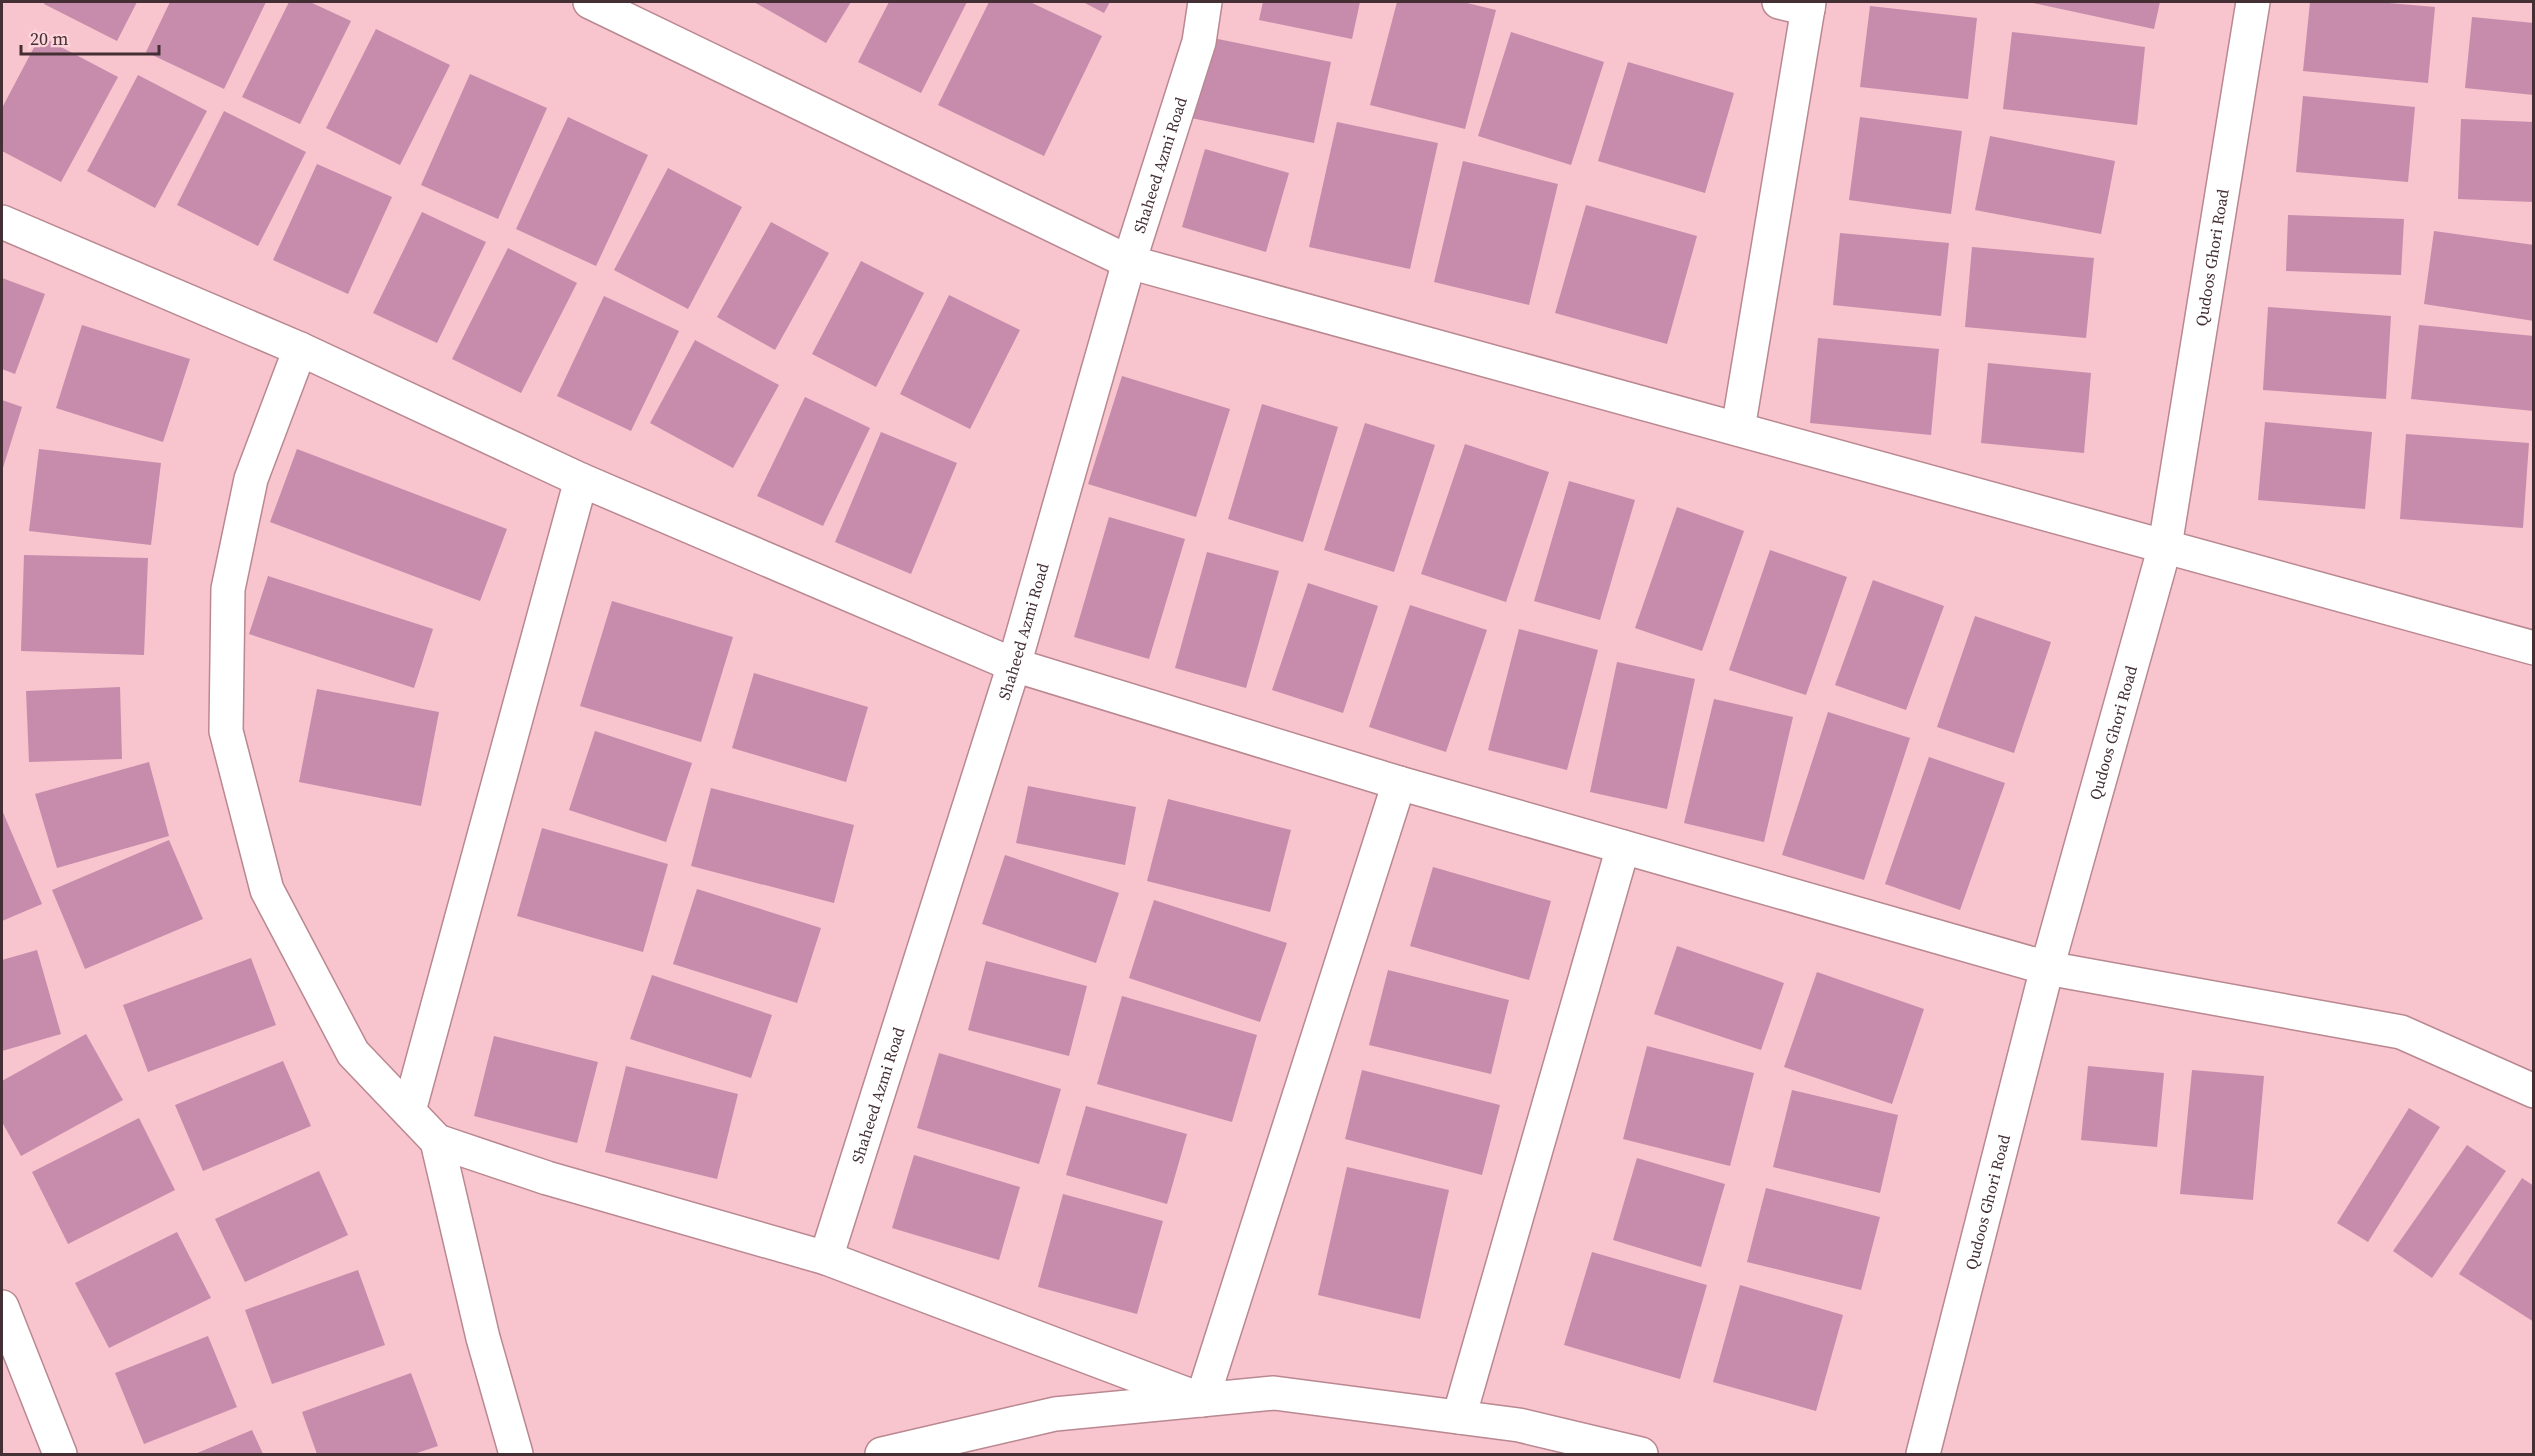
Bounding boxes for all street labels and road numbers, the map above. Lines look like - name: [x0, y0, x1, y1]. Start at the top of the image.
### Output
- street label: Shaheed Azmi Road: [1128, 94, 1192, 236]
- street label: Qudoos Ghori Road: [2190, 187, 2234, 328]
- street label: Shaheed Azmi Road: [993, 560, 1054, 703]
- street label: Qudoos Ghori Road: [2084, 663, 2142, 802]
- street label: Shaheed Azmi Road: [846, 1024, 910, 1166]
- street label: Qudoos Ghori Road: [1959, 1132, 2015, 1272]

